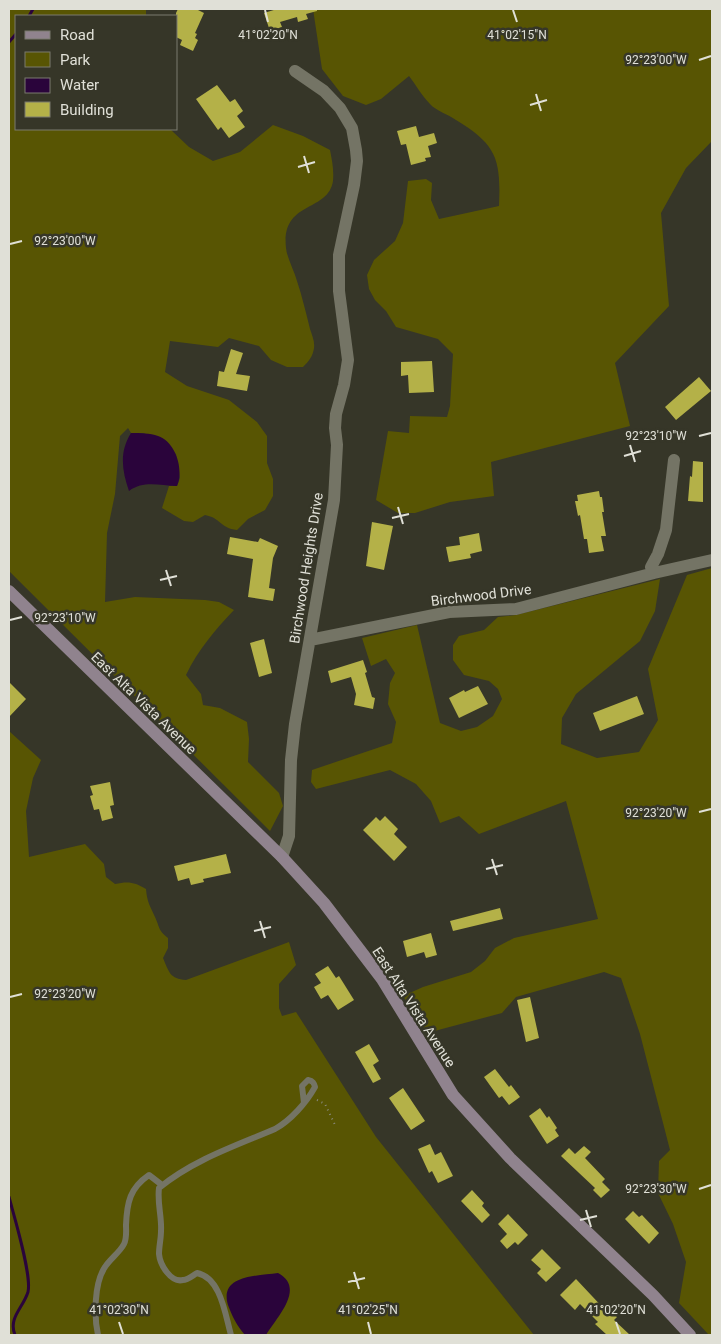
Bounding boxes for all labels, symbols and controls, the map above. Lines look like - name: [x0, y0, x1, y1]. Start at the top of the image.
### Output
- legend: [15, 15, 178, 130]
- text: Road: [60, 26, 94, 44]
- text: 41°02'20"N: [238, 28, 298, 42]
- text: 41°02'15"N: [487, 28, 547, 42]
- text: Park: [60, 51, 91, 69]
- text: 92°23'00"W: [625, 53, 687, 67]
- text: Water: [60, 76, 99, 94]
- text: Building: [60, 101, 114, 119]
- text: 92°23'00"W: [34, 234, 96, 248]
- text: 92°23'10"W: [625, 429, 687, 443]
- street label: Birchwood Heights Drive: [286, 491, 326, 645]
- street label: Birchwood Drive: [430, 581, 532, 609]
- text: 92°23'10"W: [34, 611, 96, 625]
- street label: East Alta Vista Avenue: [88, 649, 200, 757]
- text: 92°23'20"W: [625, 806, 687, 820]
- street label: East Alta Vista Avenue: [369, 944, 459, 1070]
- text: 92°23'20"W: [34, 987, 96, 1001]
- text: 92°23'30"W: [625, 1182, 687, 1196]
- text: 41°02'30"N: [89, 1303, 149, 1317]
- text: 41°02'25"N: [338, 1303, 398, 1317]
- text: 41°02'20"N: [586, 1303, 646, 1317]

